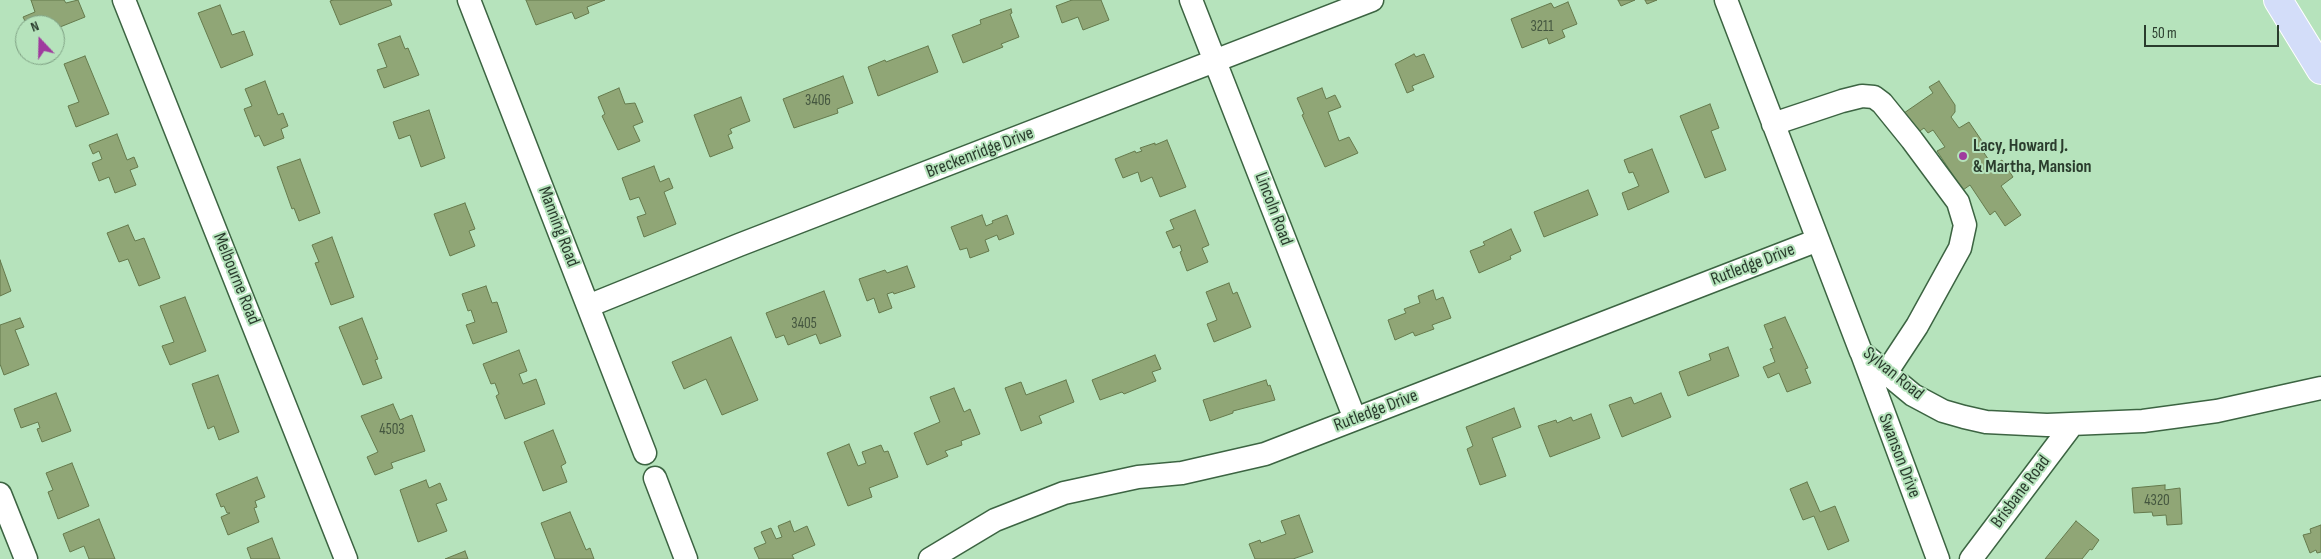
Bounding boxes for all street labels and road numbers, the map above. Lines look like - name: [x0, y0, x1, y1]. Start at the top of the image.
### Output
- street label: Breckenridge Drive: [923, 123, 1037, 183]
- street label: Lincoln Road: [1249, 170, 1297, 248]
- street label: Manning Road: [533, 184, 583, 270]
- street label: Melbourne Road: [208, 230, 264, 328]
- street label: Rutledge Drive: [1708, 239, 1798, 291]
- street label: Sylvan Road: [1858, 343, 1928, 405]
- street label: Rutledge Drive: [1331, 385, 1421, 437]
- street label: Swanson Drive: [1873, 411, 1925, 501]
- street label: Brisbane Road: [1987, 451, 2055, 533]

